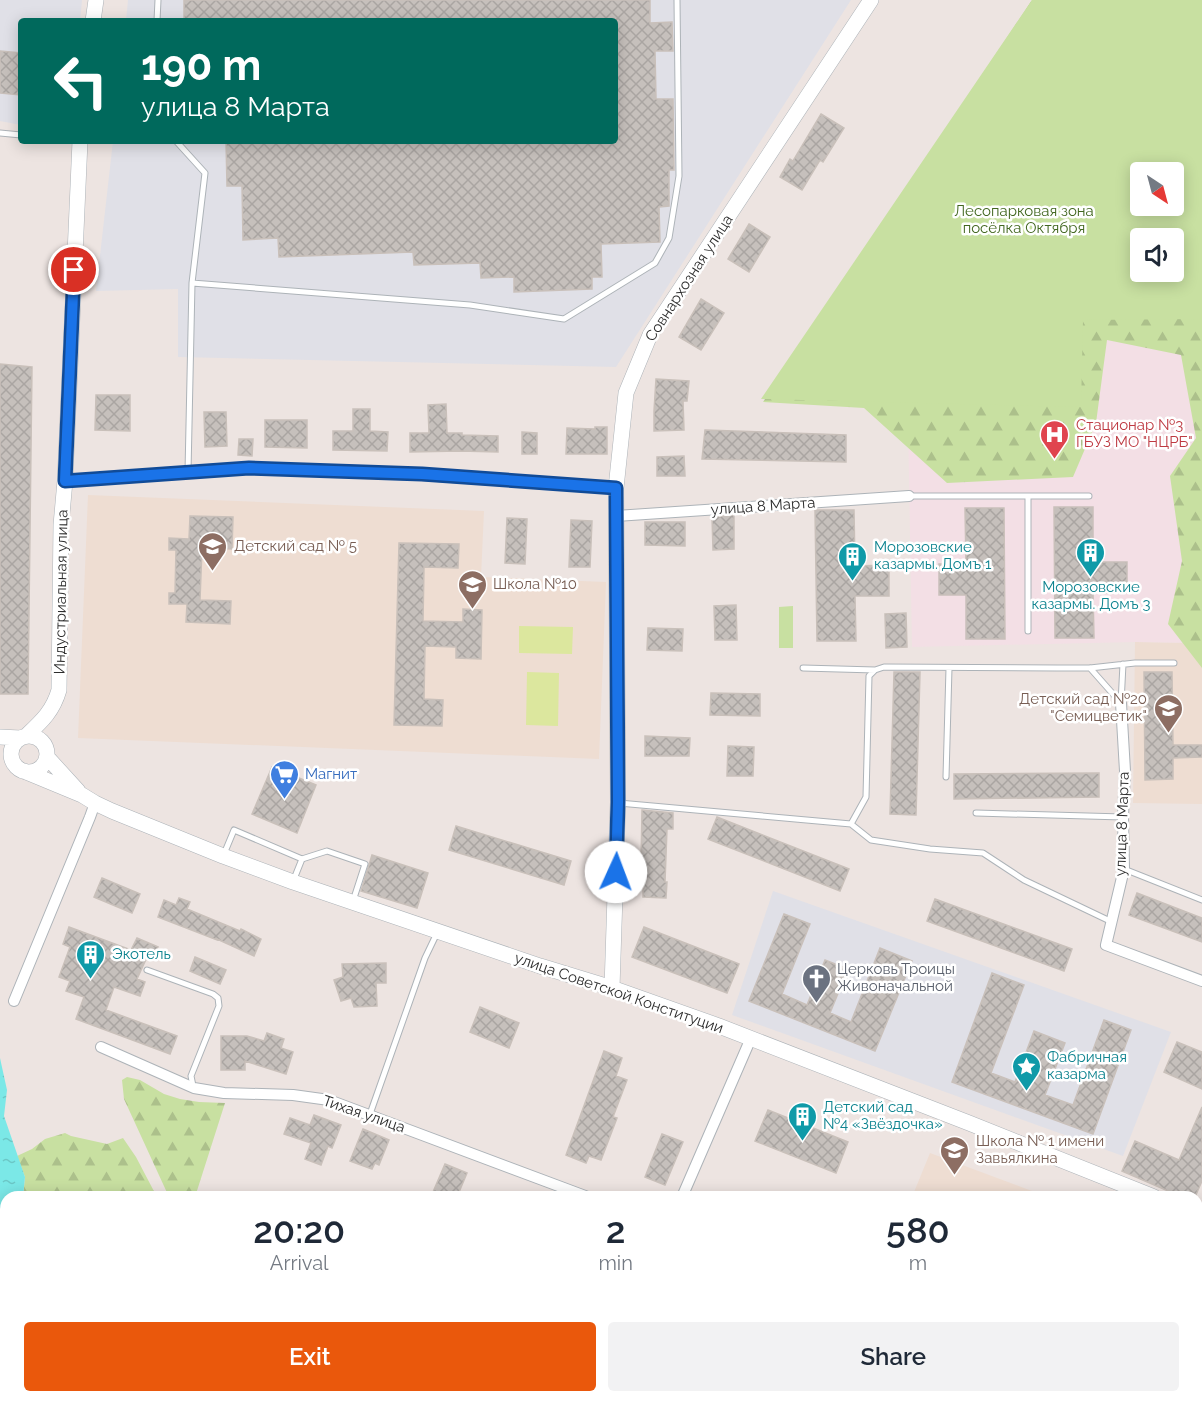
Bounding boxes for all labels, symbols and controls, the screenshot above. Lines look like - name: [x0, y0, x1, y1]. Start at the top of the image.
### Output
- text: 190 m: [141, 41, 261, 90]
- icon: left: [42, 42, 120, 120]
- text: улица 8 Марта: [141, 91, 330, 122]
- north arrow: [1130, 162, 1184, 216]
- map controls: [1130, 162, 1184, 282]
- park label: Лесопарковая зона посёлка Октября: [954, 202, 1094, 237]
- street label: Совнархозная улица: [641, 211, 737, 345]
- button: sound: [1130, 228, 1184, 282]
- pin: [48, 244, 99, 295]
- icon: arrive: [57, 253, 90, 286]
- place label: Стационар №3 ГБУЗ МО "НЦРБ": [1076, 416, 1193, 451]
- hospital icon: Стационар №3 ГБУЗ МО "НЦРБ": [1039, 418, 1071, 460]
- street label: улица 8 Марта: [710, 493, 816, 519]
- street label: Индустриальная улица: [51, 509, 71, 675]
- school or university icon: Детский сад № 5: [197, 530, 229, 572]
- building icon: Морозовские казармы. Домъ 3: [1075, 536, 1107, 578]
- place label: Детский сад № 5: [234, 537, 357, 555]
- place label: Морозовские казармы. Домъ 1: [874, 538, 992, 573]
- building icon: Морозовские казармы. Домъ 1: [837, 540, 869, 582]
- school or university icon: Школа №10: [456, 568, 488, 610]
- place label: Школа №10: [493, 575, 577, 593]
- place label: Морозовские казармы. Домъ 3: [1032, 578, 1150, 613]
- place label: Детский сад №20 "Семицветик": [1019, 690, 1147, 725]
- school or university icon: Детский сад №20 "Семицветик": [1152, 692, 1184, 734]
- supermarket icon: Магнит: [268, 758, 300, 800]
- place label: Магнит: [305, 765, 357, 783]
- street label: улица 8 Марта: [1111, 771, 1133, 877]
- position arrow: [584, 840, 648, 904]
- building icon: Экотель: [75, 938, 107, 980]
- place label: Экотель: [112, 945, 171, 963]
- street label: улица Советской Конституции: [512, 949, 726, 1037]
- place label: Церковь Троицы Живоначальной: [837, 960, 955, 995]
- church icon: Церковь Троицы Живоначальной: [800, 962, 832, 1004]
- place label: Фабричная казарма: [1047, 1048, 1127, 1083]
- place icon: Фабричная казарма: [1010, 1050, 1042, 1092]
- street label: Тихая улица: [320, 1091, 408, 1137]
- place label: Детский сад №4 «Звёздочка»: [823, 1098, 943, 1133]
- building icon: Детский сад №4 «Звёздочка»: [786, 1100, 818, 1142]
- place label: Школа № 1 имени Завьялкина: [976, 1132, 1104, 1167]
- school or university icon: Школа № 1 имени Завьялкина: [939, 1134, 971, 1176]
- text: 20:20: [253, 1209, 345, 1251]
- text: 2: [606, 1209, 625, 1251]
- text: 580: [886, 1209, 950, 1251]
- text: Arrival: [270, 1251, 329, 1275]
- text: min: [598, 1251, 633, 1275]
- text: m: [909, 1251, 927, 1275]
- button: Exit: [24, 1322, 596, 1391]
- button: Share: [608, 1322, 1179, 1391]

